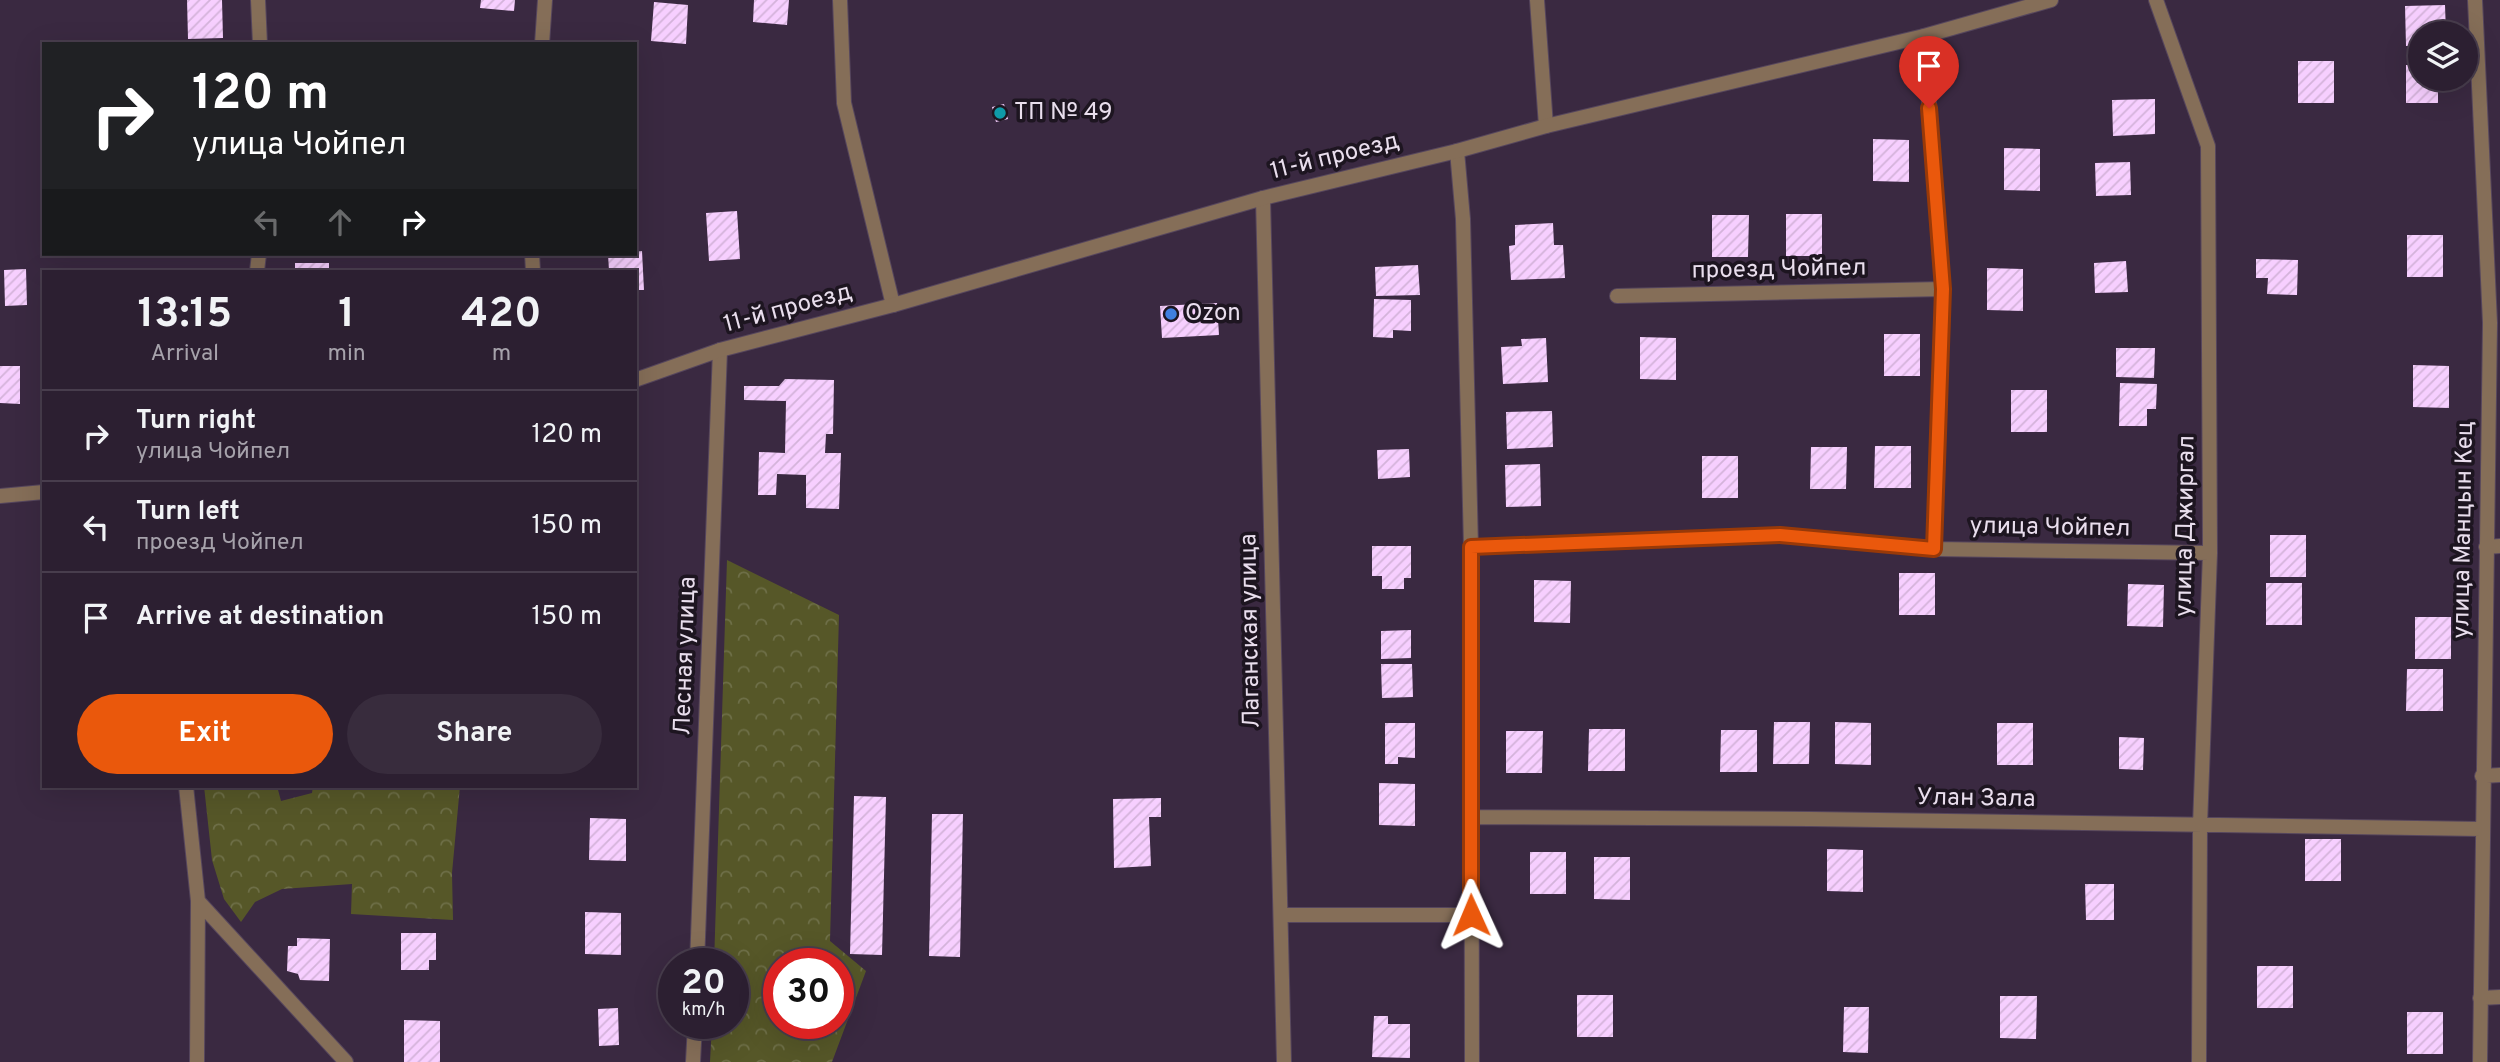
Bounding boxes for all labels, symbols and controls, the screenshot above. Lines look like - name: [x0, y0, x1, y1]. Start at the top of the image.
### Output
- map controls: [2408, 21, 2478, 91]
- button: layers: [2408, 21, 2478, 91]
- pin: [1899, 36, 1959, 108]
- icon: arrive: [1910, 47, 1948, 85]
- text: 120 m: [192, 65, 329, 127]
- icon: right: [77, 70, 168, 161]
- place label: ТП № 49: [1014, 98, 1113, 128]
- marker: ТП № 49: [992, 105, 1008, 121]
- text: улица Чойпел: [192, 126, 406, 166]
- street label: 11-й проезд: [1268, 127, 1402, 187]
- icon: left: [248, 203, 286, 241]
- icon: ahead: [321, 203, 359, 241]
- icon: right: [394, 203, 432, 241]
- street label: проезд Чойпел: [1691, 253, 1867, 287]
- street label: 11-й проезд: [721, 277, 855, 341]
- text: 13:15: [137, 289, 232, 342]
- text: 1: [338, 289, 355, 342]
- text: 420: [461, 289, 542, 342]
- place label: Ozon: [1185, 299, 1241, 329]
- marker: Ozon: [1163, 306, 1179, 322]
- text: Arrival: [150, 340, 219, 369]
- text: min: [328, 340, 366, 369]
- text: m: [492, 340, 511, 369]
- text: Turn right: [136, 405, 256, 438]
- icon: right: [77, 417, 115, 455]
- text: 120 m: [532, 419, 602, 452]
- street label: улица Манцын Кец: [2447, 421, 2481, 639]
- street label: улица Джиргал: [2169, 435, 2203, 617]
- text: улица Чойпел: [136, 438, 290, 467]
- text: Turn left: [136, 496, 240, 529]
- icon: left: [77, 508, 115, 546]
- text: 150 m: [531, 510, 602, 543]
- street label: улица Чойпел: [1969, 512, 2131, 544]
- text: проезд Чойпел: [136, 529, 304, 558]
- street label: Лаганская улица: [1234, 533, 1268, 729]
- street label: Лесная улица: [668, 576, 704, 736]
- icon: arrive: [77, 599, 115, 637]
- text: Arrive at destination: [136, 601, 384, 634]
- text: 150 m: [531, 601, 602, 634]
- button: Exit: [77, 694, 333, 774]
- button: Share: [347, 694, 602, 774]
- street label: Улан Зала: [1916, 783, 2036, 815]
- position arrow: [1434, 878, 1508, 952]
- speed limit sign: 30: [763, 948, 854, 1039]
- text: 20: [681, 962, 726, 1006]
- text: km/h: [682, 999, 725, 1022]

